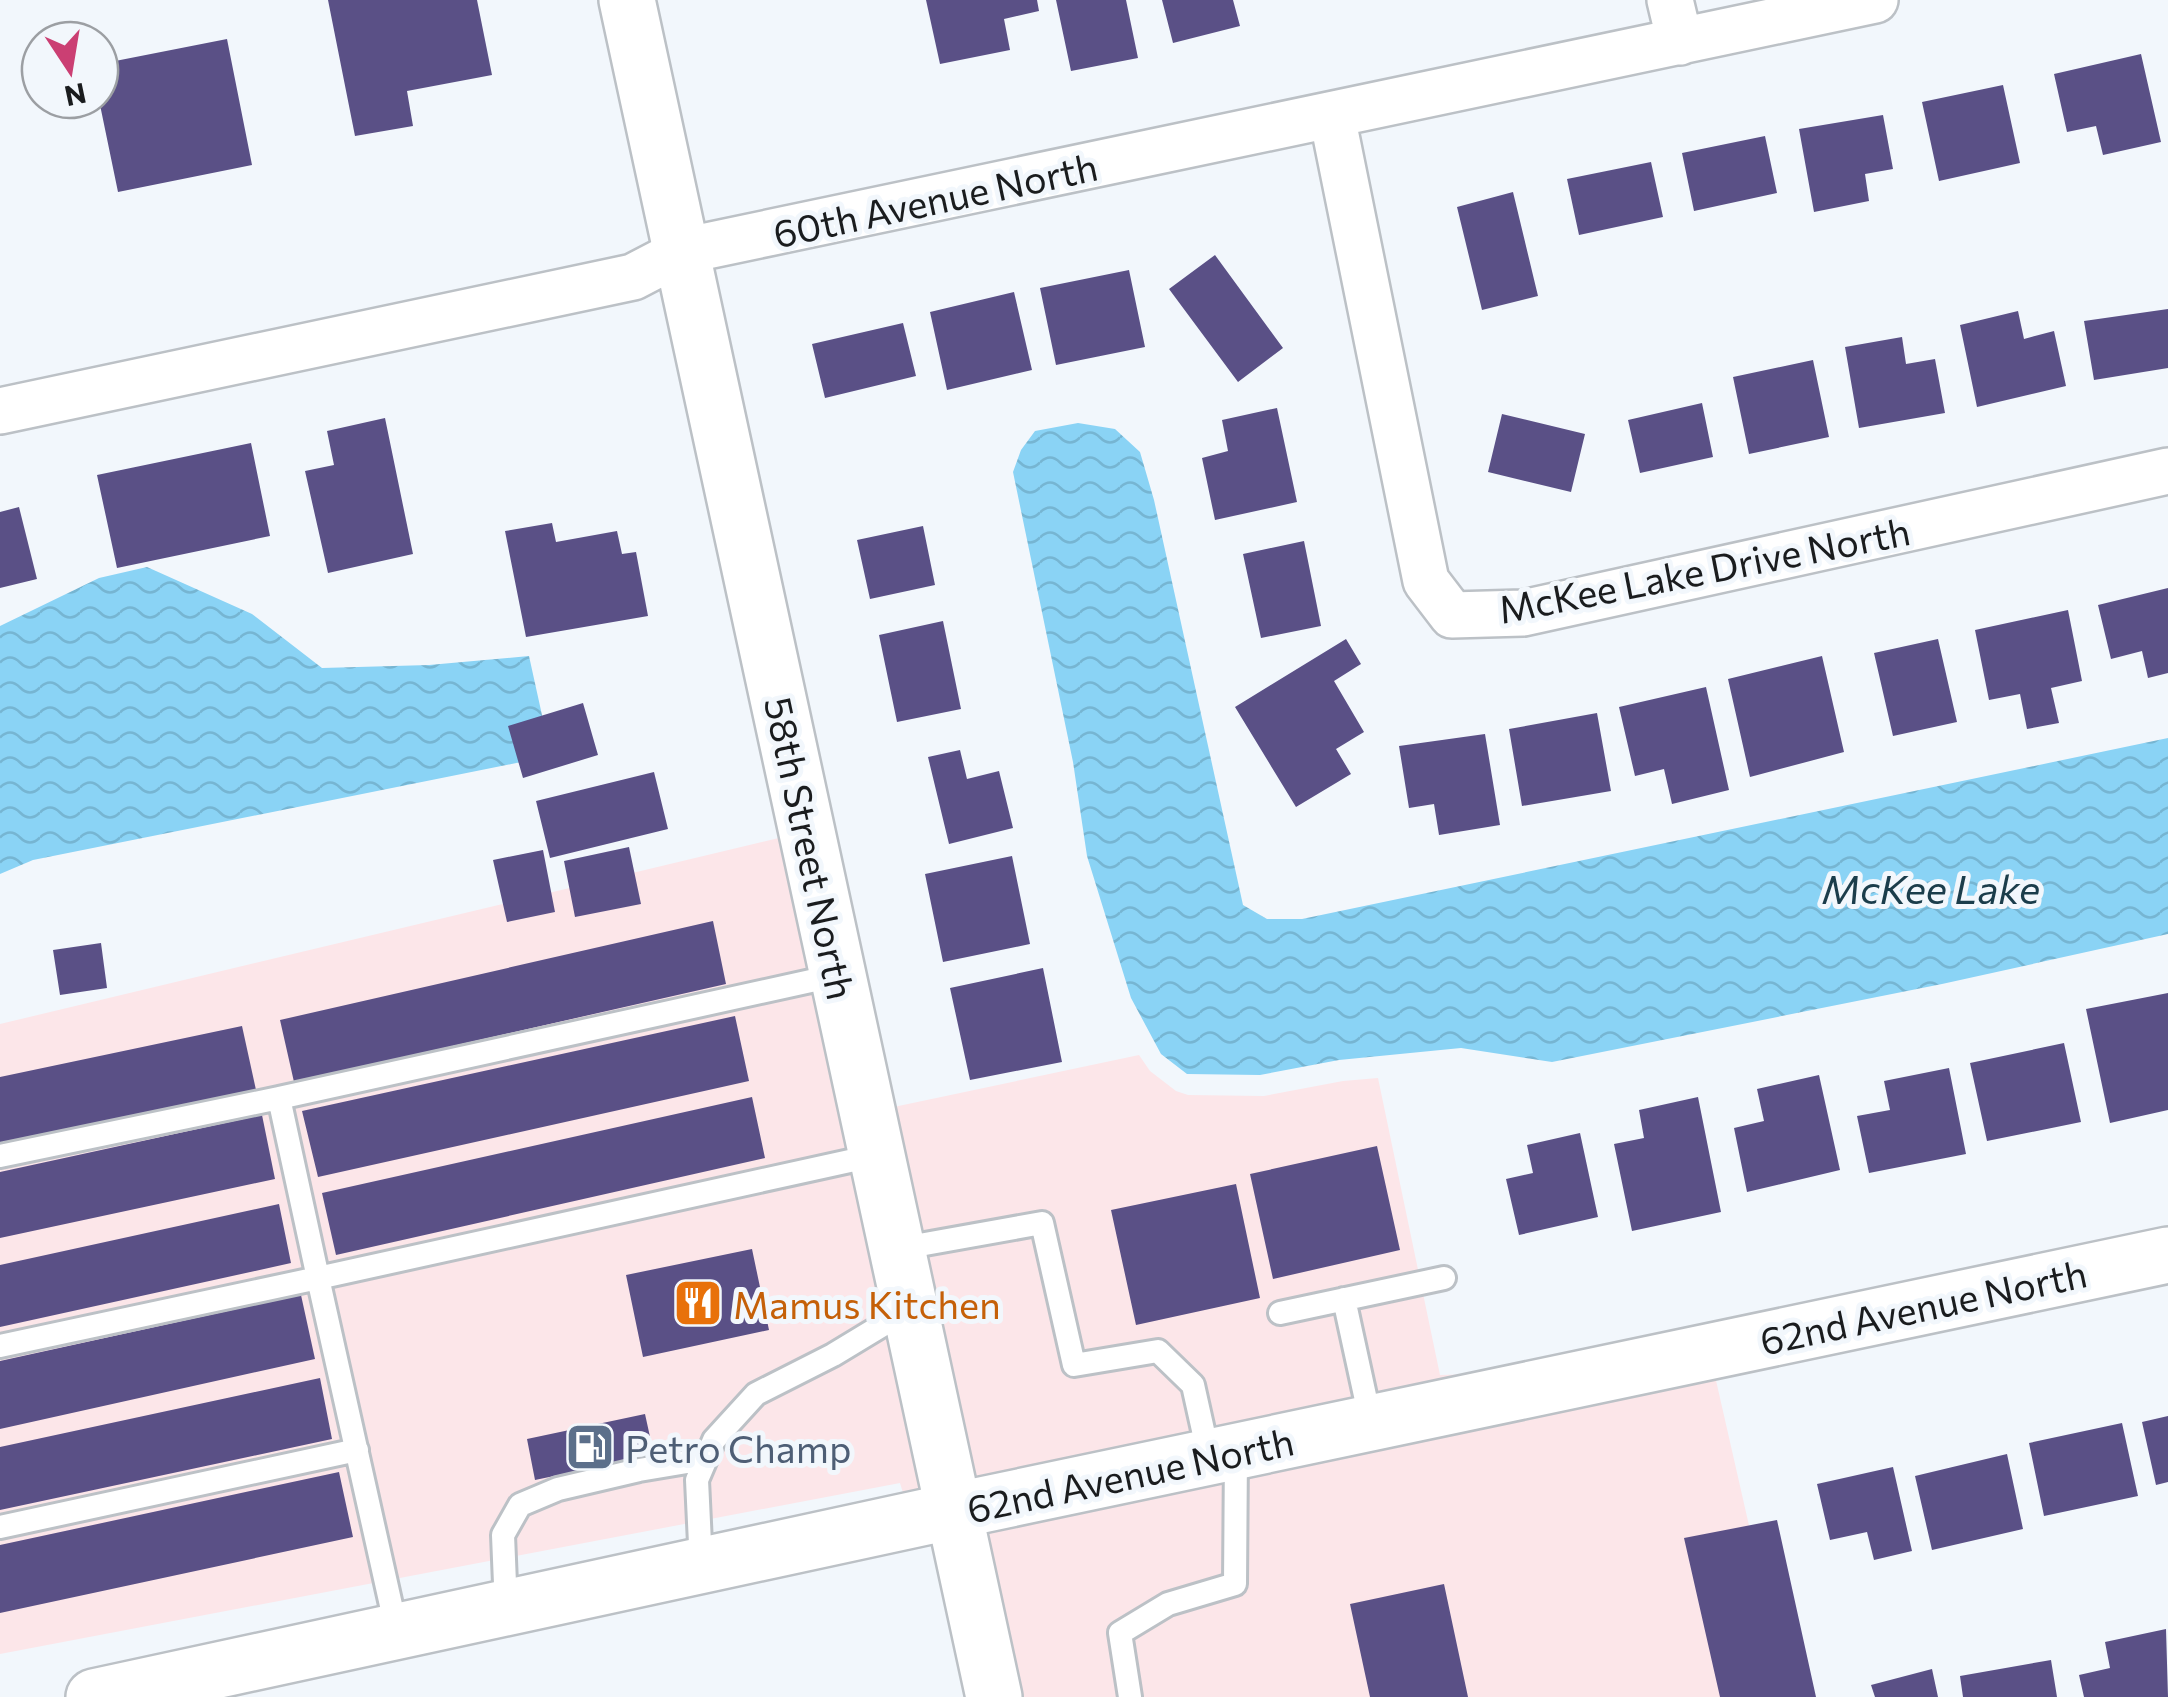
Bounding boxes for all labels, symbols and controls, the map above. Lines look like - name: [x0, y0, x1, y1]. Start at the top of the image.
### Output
- north arrow: [20, 20, 120, 120]
- text: N: [62, 77, 89, 114]
- street label: 60th Avenue North: [769, 142, 1101, 256]
- street label: McKee Lake Drive North: [1494, 506, 1914, 632]
- street label: 58th Street North: [756, 692, 866, 1004]
- water label: McKee Lake: [1822, 863, 2040, 912]
- street label: 62nd Avenue North: [1755, 1248, 2091, 1364]
- restaurant icon: Mamus Kitchen: [672, 1277, 724, 1329]
- place label: Mamus Kitchen: [733, 1280, 1001, 1327]
- street label: 62nd Avenue North: [962, 1416, 1298, 1532]
- fuel station icon: Petro Champ: [564, 1421, 616, 1473]
- place label: Petro Champ: [625, 1424, 851, 1471]

